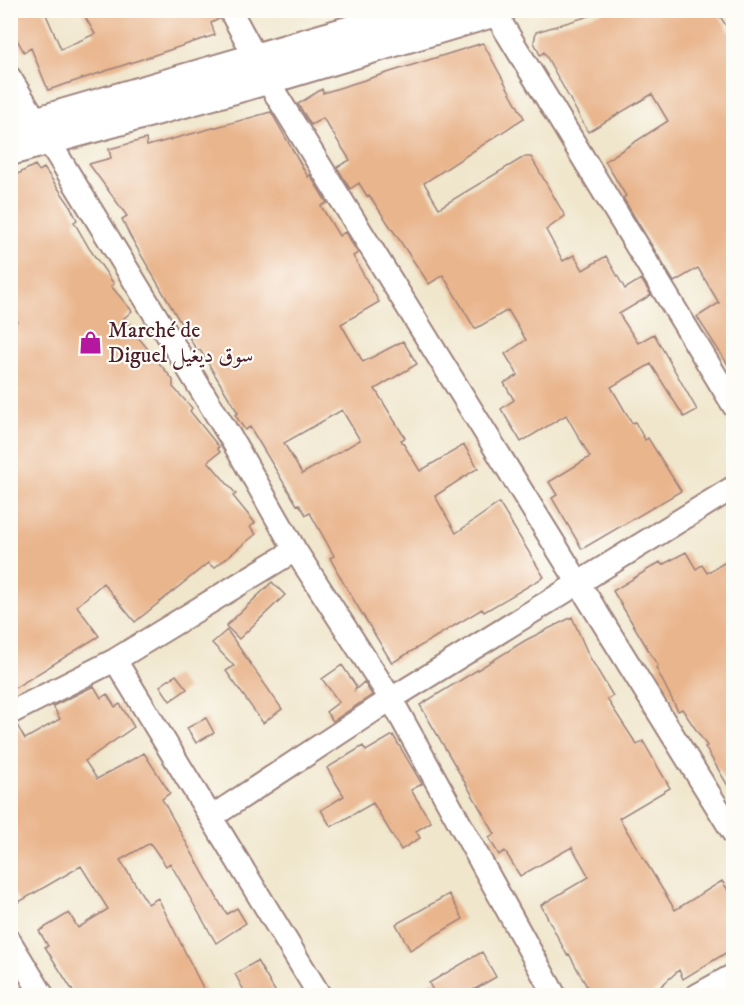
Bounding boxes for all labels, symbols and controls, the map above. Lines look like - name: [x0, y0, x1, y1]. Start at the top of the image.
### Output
- place label: Marché de Diguel سوق ديغيل: [108, 317, 253, 370]
- shop icon: Marché de Diguel سوق ديغيل: [77, 330, 103, 356]

